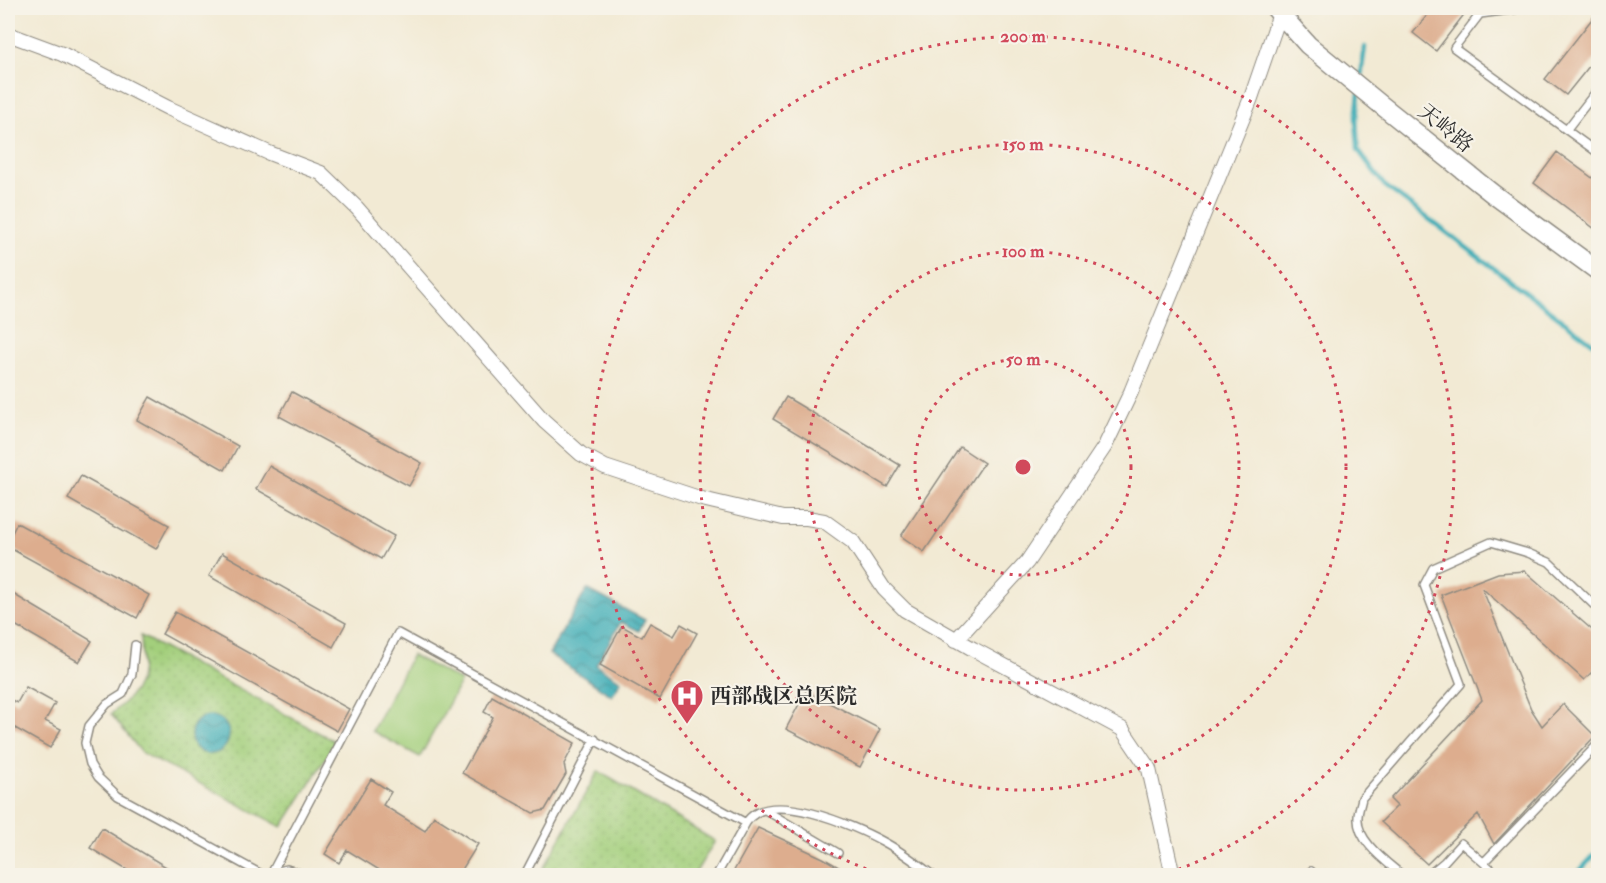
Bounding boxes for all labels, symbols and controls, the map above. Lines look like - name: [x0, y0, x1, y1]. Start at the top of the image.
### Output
- text: 200 m: [1000, 25, 1047, 48]
- street label: 天岭路: [1413, 98, 1479, 159]
- text: 150 m: [1002, 133, 1045, 156]
- text: 100 m: [1002, 240, 1045, 263]
- text: 50 m: [1006, 348, 1041, 371]
- centre of rings: [1013, 457, 1033, 477]
- hospital icon: 西部战区总医院: [669, 678, 705, 725]
- place label: 西部战区总医院: [710, 683, 857, 710]

